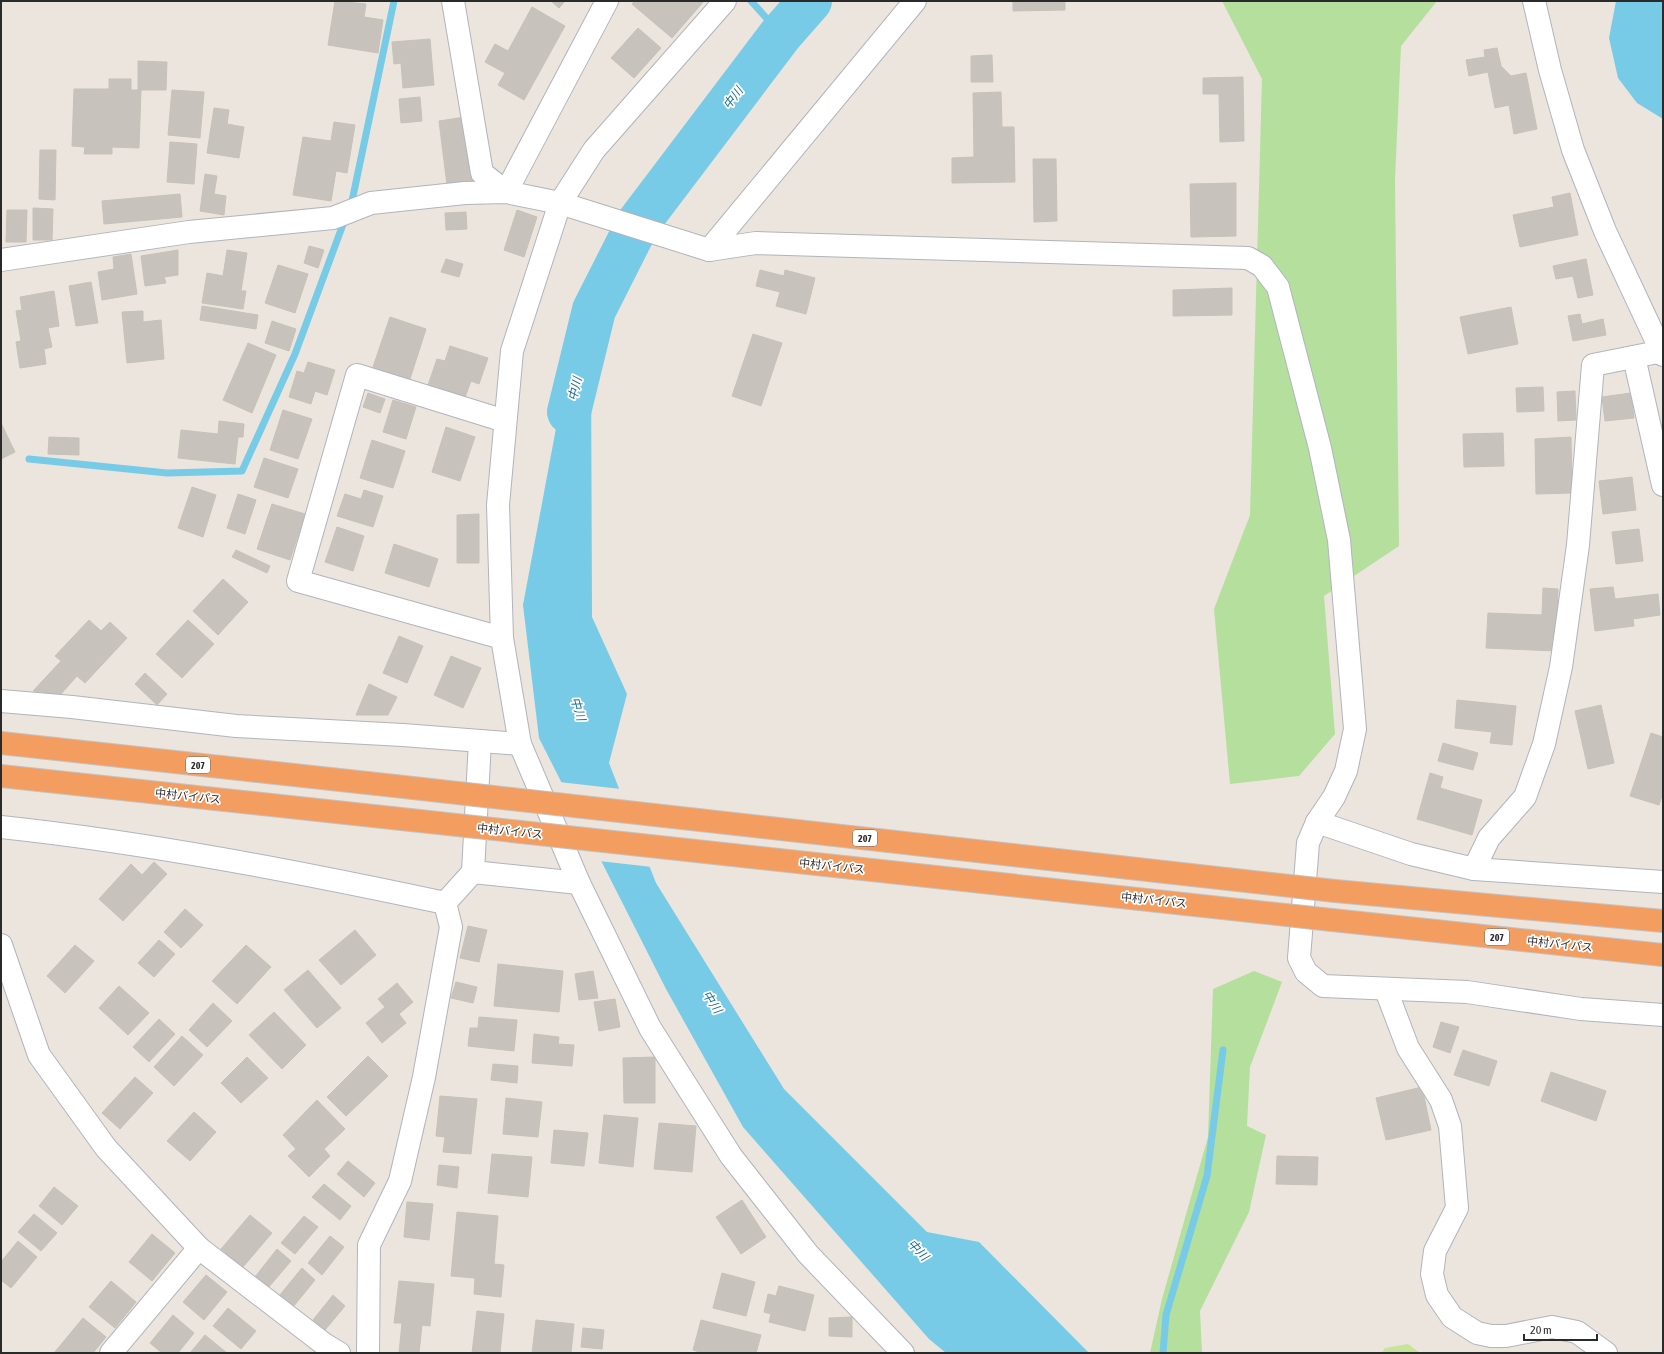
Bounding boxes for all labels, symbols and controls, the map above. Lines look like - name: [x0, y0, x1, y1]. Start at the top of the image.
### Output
- water label: 中川: [720, 83, 747, 112]
- water label: 中川: [565, 374, 585, 402]
- water label: 中川: [568, 696, 589, 724]
- road number: 207: [186, 757, 210, 773]
- street label: 中村バイパス: [155, 787, 221, 805]
- street label: 中村バイパス: [477, 822, 543, 840]
- road number: 207: [853, 830, 877, 846]
- street label: 中村バイパス: [799, 857, 865, 875]
- street label: 中村バイパス: [1121, 891, 1187, 909]
- road number: 207: [1485, 929, 1509, 945]
- street label: 中村バイパス: [1527, 935, 1593, 953]
- water label: 中川: [700, 988, 725, 1018]
- water label: 中川: [905, 1236, 933, 1265]
- scale bar: [1524, 1316, 1597, 1342]
- text: 20 m: [1530, 1323, 1552, 1337]

